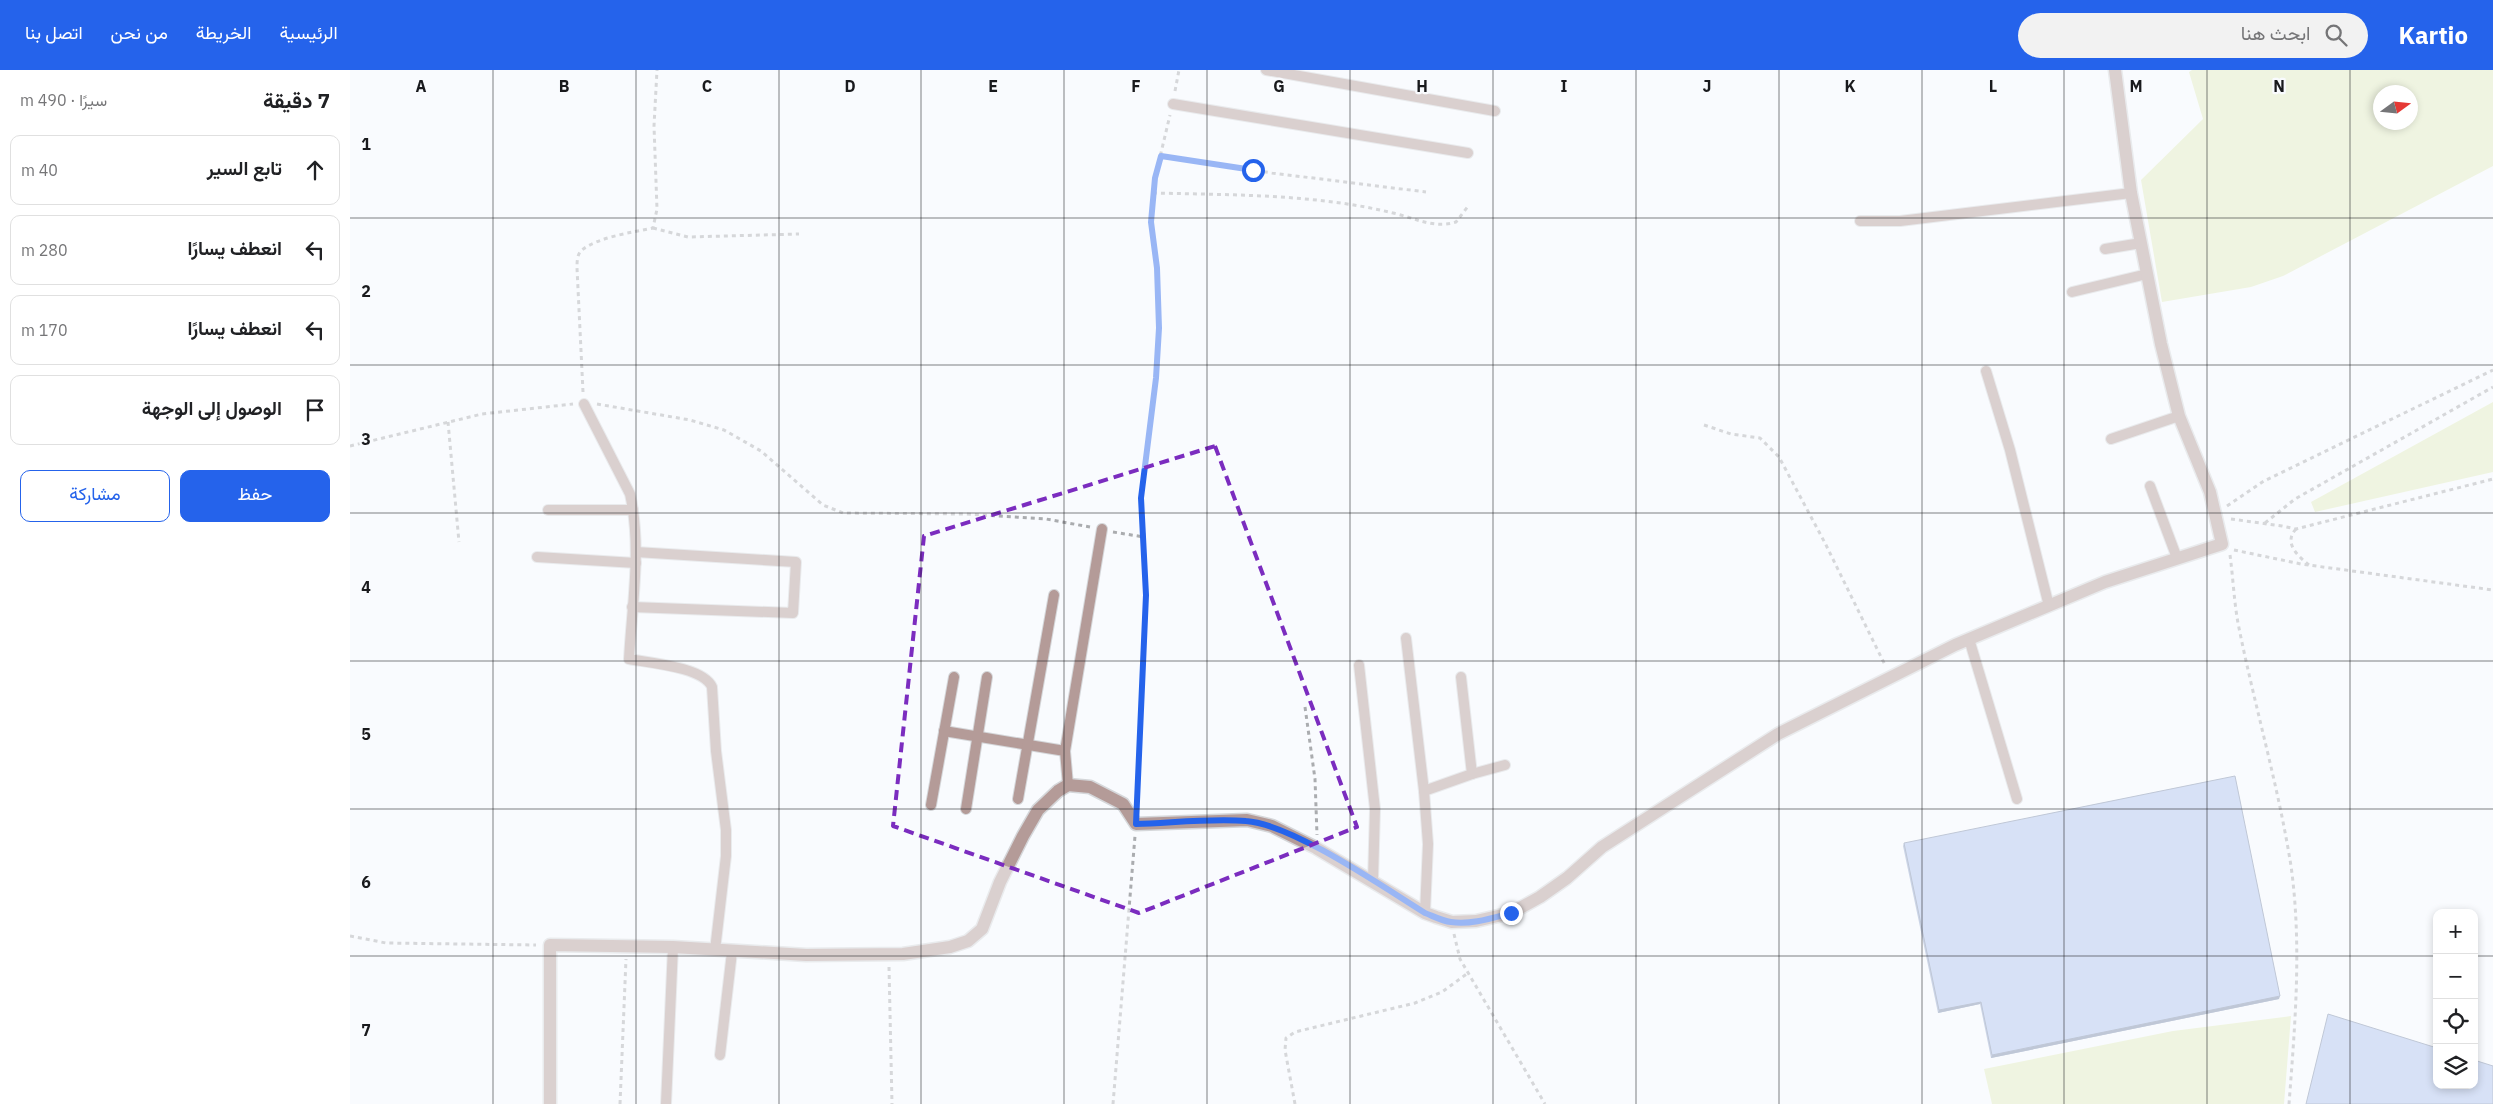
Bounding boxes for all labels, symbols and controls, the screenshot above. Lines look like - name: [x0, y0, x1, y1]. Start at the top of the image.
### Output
- search box: [2018, 13, 2368, 58]
- text: Kartio: [2398, 19, 2468, 51]
- text: اتصل بنا: [25, 21, 83, 44]
- text: من نحن: [111, 21, 168, 44]
- text: الخريطة: [196, 21, 251, 44]
- text: الرئيسية: [279, 21, 338, 44]
- text: ابحث هنا: [2241, 21, 2310, 45]
- icon: search: [2322, 21, 2350, 49]
- text: A: [416, 76, 427, 96]
- text: B: [559, 76, 570, 96]
- text: C: [702, 76, 712, 96]
- text: D: [844, 76, 856, 96]
- text: E: [988, 76, 998, 96]
- text: F: [1131, 76, 1141, 96]
- text: G: [1273, 76, 1285, 96]
- text: H: [1416, 76, 1428, 96]
- text: I: [1561, 76, 1568, 96]
- text: J: [1703, 76, 1711, 96]
- text: K: [1844, 76, 1856, 96]
- text: L: [1989, 76, 1997, 96]
- text: M: [2129, 76, 2143, 96]
- text: N: [2273, 76, 2285, 96]
- north arrow: [2373, 85, 2418, 130]
- text: 7 دقيقة: [263, 86, 330, 114]
- text: سيرًا · 490 m: [20, 90, 107, 110]
- text: 1: [361, 134, 371, 154]
- text: تابع السير: [207, 156, 282, 180]
- icon: ahead: [301, 156, 329, 184]
- route start: [1242, 159, 1265, 182]
- text: 40 m: [21, 160, 58, 180]
- text: انعطف يسارًا: [188, 236, 282, 260]
- icon: left: [301, 236, 329, 264]
- text: 280 m: [21, 240, 68, 260]
- text: 2: [361, 281, 371, 301]
- text: انعطف يسارًا: [188, 316, 282, 340]
- icon: left: [301, 316, 329, 344]
- text: 170 m: [21, 320, 68, 340]
- text: الوصول إلى الوجهة: [142, 396, 282, 420]
- icon: arrive: [301, 396, 329, 424]
- text: 3: [361, 429, 371, 449]
- button: مشاركة: [20, 470, 170, 522]
- button: حفظ: [180, 470, 330, 522]
- text: 4: [361, 577, 371, 597]
- text: 5: [361, 724, 371, 744]
- text: 6: [361, 872, 371, 892]
- route end: [1500, 902, 1523, 925]
- map controls: [2433, 909, 2478, 1089]
- button: +: [2433, 909, 2478, 954]
- button: −: [2433, 954, 2478, 999]
- button: locate: [2433, 999, 2478, 1044]
- text: 7: [361, 1020, 371, 1040]
- button: layers: [2433, 1044, 2478, 1089]

